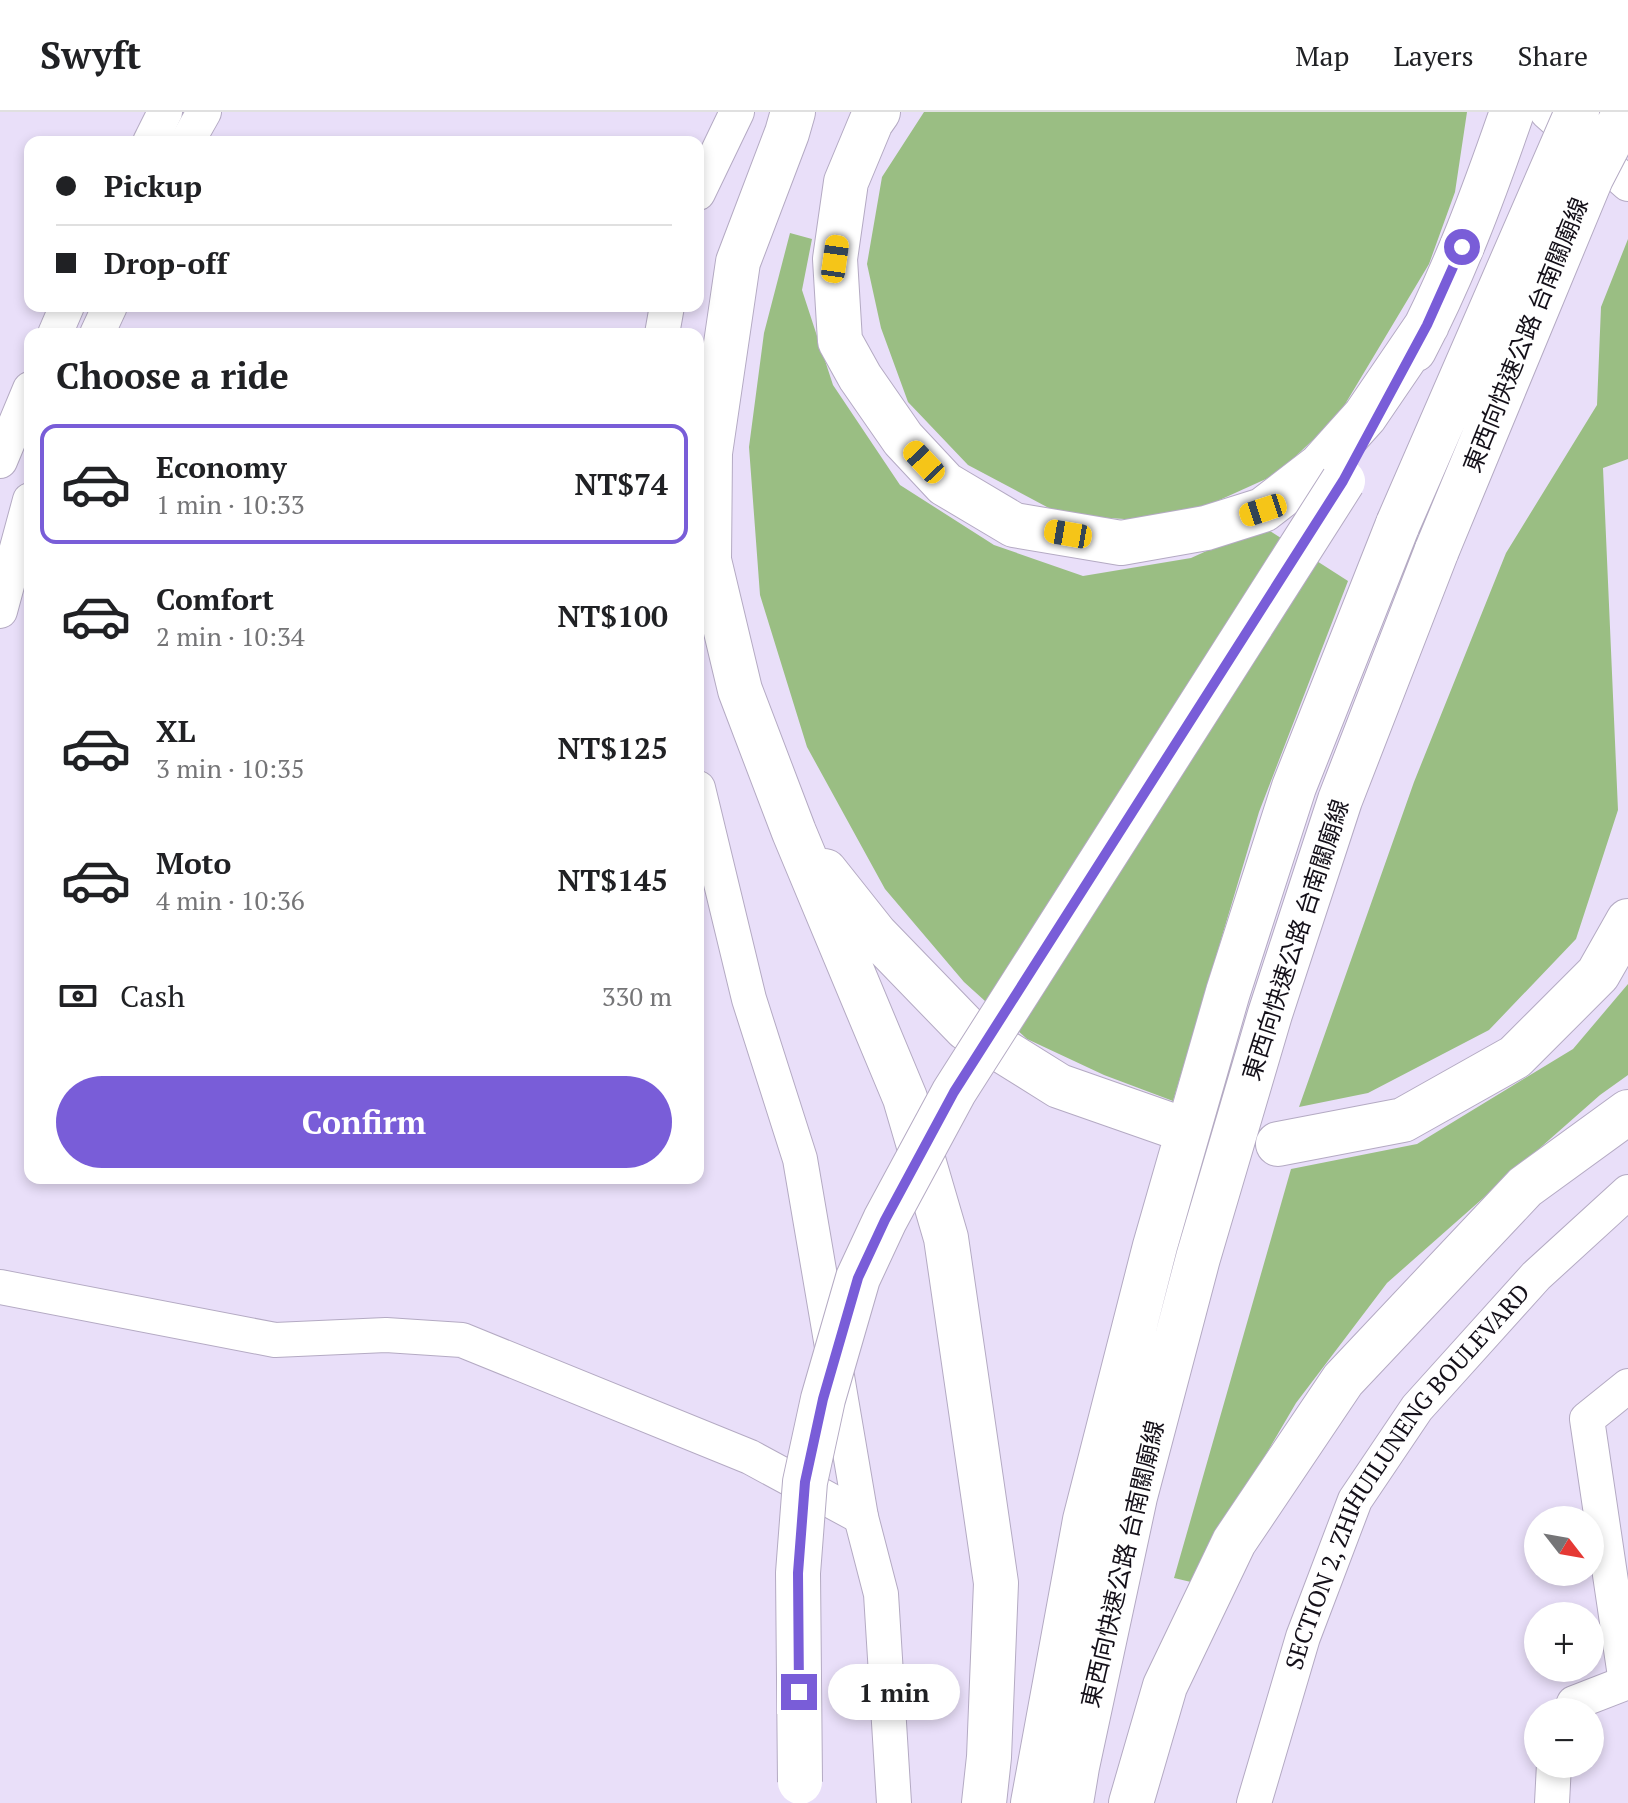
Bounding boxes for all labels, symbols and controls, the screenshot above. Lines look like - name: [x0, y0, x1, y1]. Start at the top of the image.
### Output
- text: Swyft: [40, 30, 141, 80]
- text: Map: [1295, 37, 1349, 74]
- text: Layers: [1393, 37, 1474, 74]
- text: Share: [1518, 37, 1588, 74]
- text: Pickup: [104, 166, 202, 206]
- street label: 東西向快速公路 台南關廟線: [1455, 192, 1595, 477]
- route start: [1444, 229, 1480, 265]
- car: [820, 234, 850, 284]
- text: Drop-off: [104, 243, 228, 283]
- text: Choose a ride: [56, 352, 289, 399]
- car: [899, 436, 949, 488]
- text: Economy: [156, 447, 287, 487]
- icon: car: [60, 448, 132, 520]
- text: NT$74: [574, 464, 668, 504]
- text: 1 min · 10:33: [156, 487, 305, 521]
- car: [1236, 491, 1290, 529]
- car: [1042, 518, 1094, 550]
- text: Comfort: [156, 579, 274, 619]
- icon: car: [60, 580, 132, 652]
- text: NT$100: [557, 596, 668, 636]
- text: 2 min · 10:34: [156, 619, 305, 653]
- text: XL: [156, 711, 195, 751]
- icon: car: [60, 712, 132, 784]
- text: NT$125: [557, 728, 668, 768]
- text: 3 min · 10:35: [156, 751, 305, 785]
- street label: 東西向快速公路 台南關廟線: [1234, 795, 1356, 1084]
- text: Moto: [156, 843, 231, 883]
- icon: car: [60, 844, 132, 916]
- text: NT$145: [557, 860, 668, 900]
- text: 4 min · 10:36: [156, 883, 305, 917]
- icon: cash: [56, 974, 100, 1018]
- text: Cash: [120, 976, 185, 1016]
- text: 330 m: [602, 979, 672, 1013]
- button: Confirm: [56, 1076, 672, 1168]
- street label: SECTION 2, ZHIHUILUNENG BOULEVARD: [1277, 1276, 1536, 1673]
- street label: 東西向快速公路 台南關廟線: [1073, 1417, 1171, 1711]
- north arrow: [1524, 1506, 1604, 1586]
- map controls: [1524, 1506, 1604, 1778]
- button: +: [1524, 1602, 1604, 1682]
- callout: 1 min: [827, 1664, 959, 1720]
- route end: [781, 1674, 817, 1710]
- text: 1 min: [858, 1675, 930, 1709]
- button: −: [1524, 1698, 1604, 1778]

